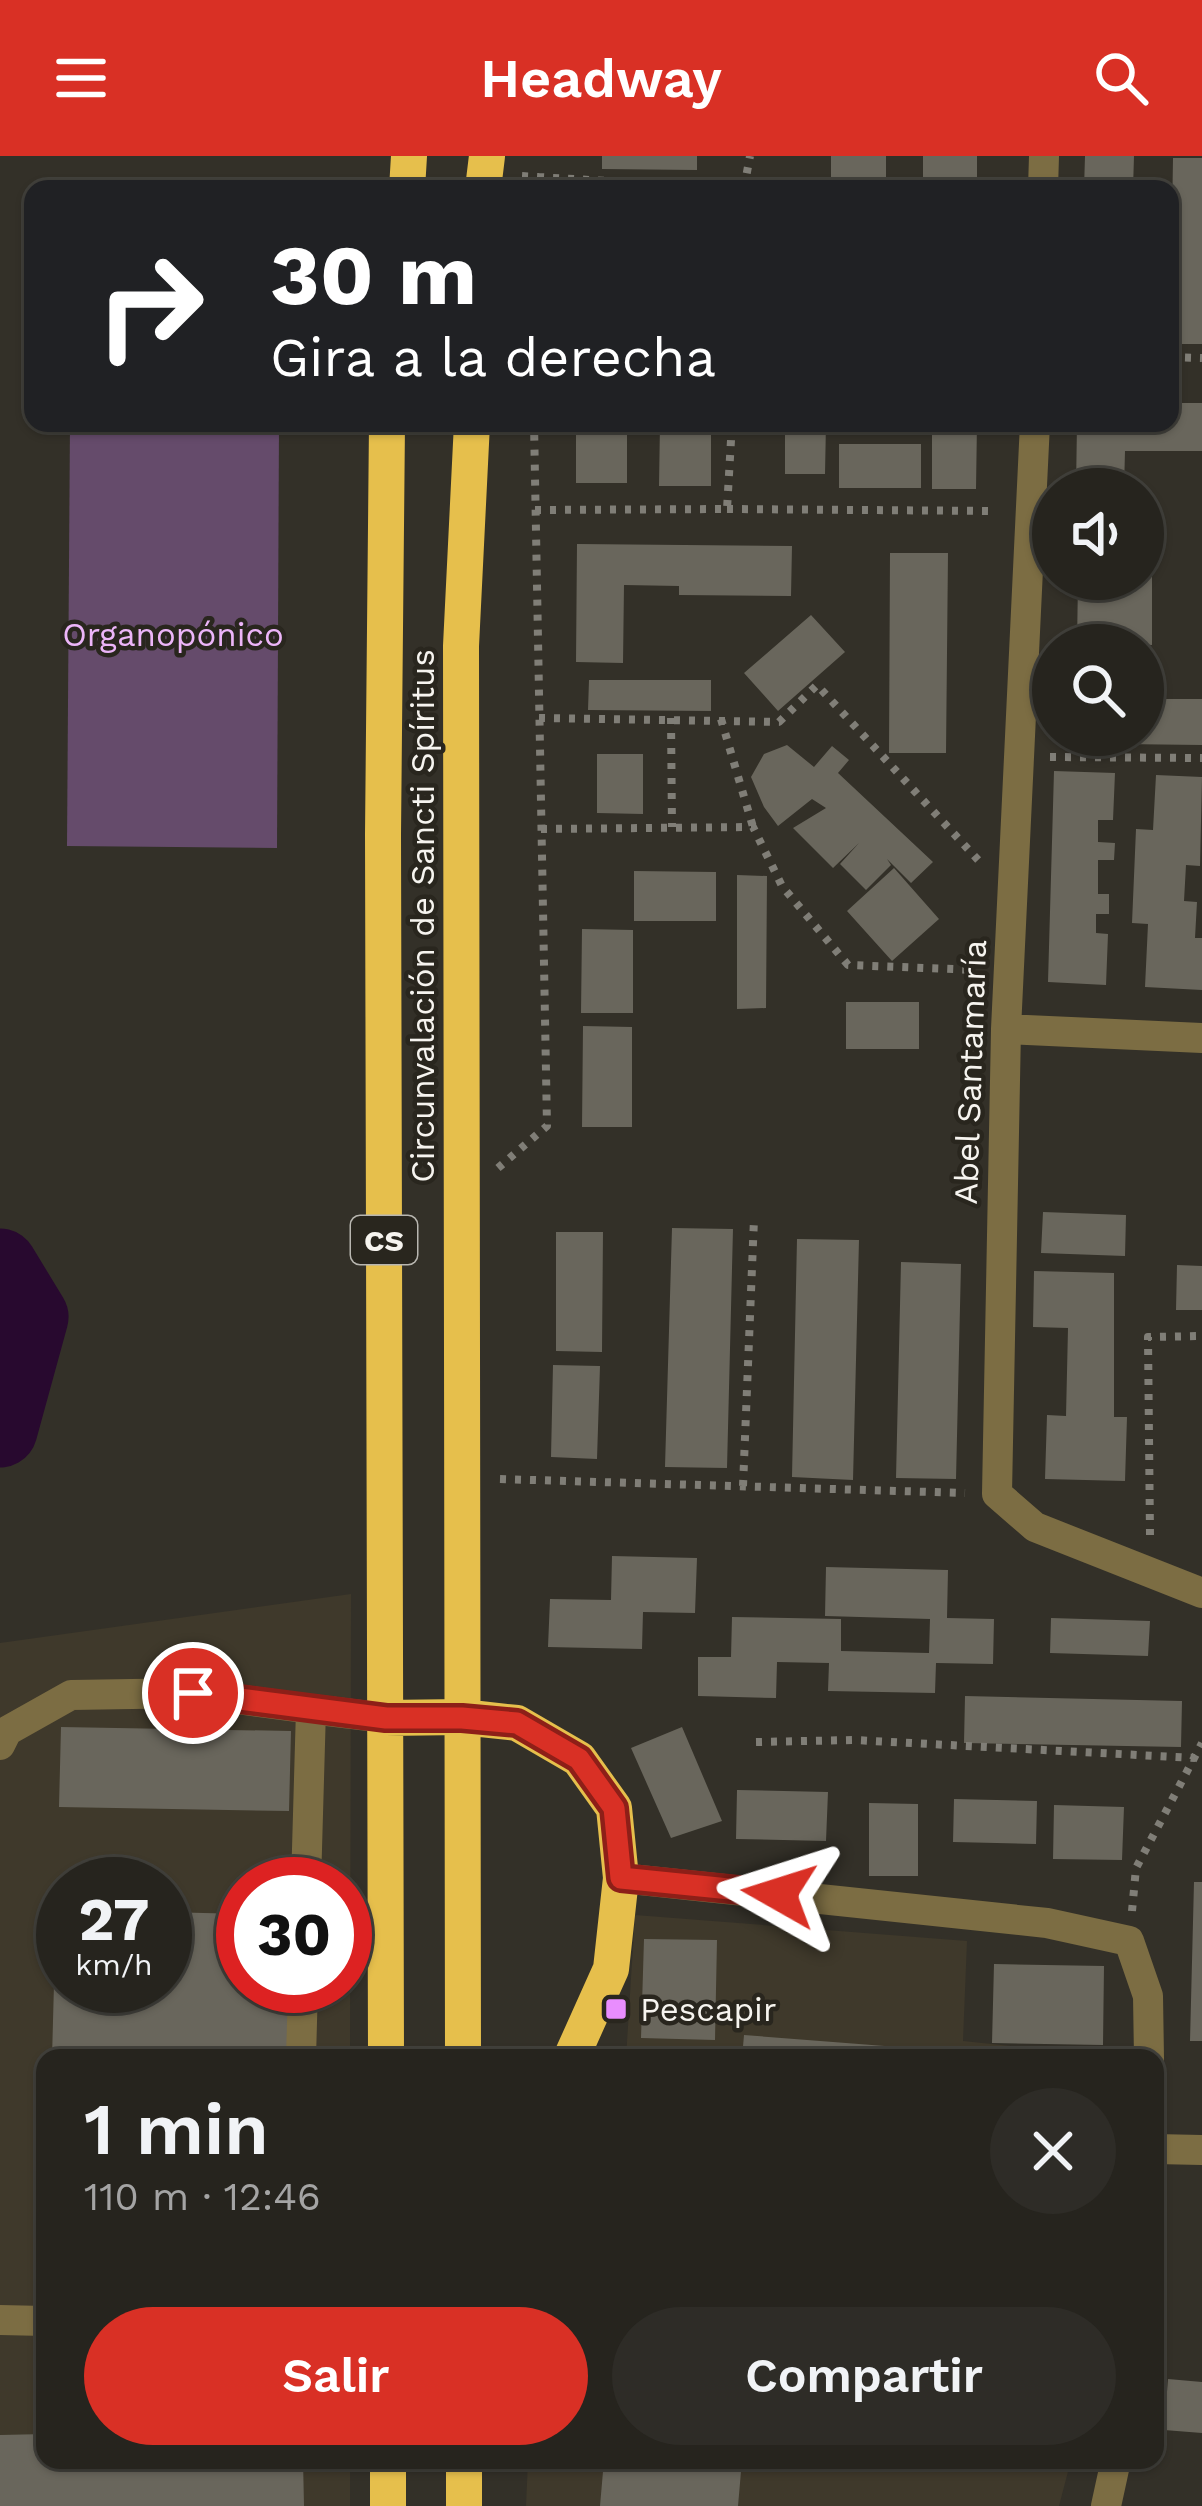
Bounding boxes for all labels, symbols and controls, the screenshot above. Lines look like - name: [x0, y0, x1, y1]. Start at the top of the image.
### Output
- icon: menu: [48, 45, 114, 111]
- icon: search: [1088, 45, 1154, 111]
- text: Headway: [480, 47, 722, 110]
- text: 30 m: [270, 226, 477, 324]
- icon: right: [72, 228, 228, 384]
- text: Gira a la derecha: [270, 326, 716, 389]
- map controls: [1032, 468, 1164, 756]
- button: sound: [1032, 468, 1164, 600]
- park label: Organopónico: [62, 615, 284, 654]
- button: search: [1032, 624, 1164, 756]
- street label: Circunvalación de Sancti Spíritus: [403, 649, 442, 1183]
- street label: Abel Santamaría: [946, 939, 994, 1205]
- road number: CS: [351, 1216, 417, 1264]
- pin: [142, 1642, 244, 1744]
- icon: arrive: [160, 1660, 226, 1726]
- position arrow: [716, 1831, 842, 1957]
- speed limit sign: 30: [216, 1857, 372, 2013]
- text: 27: [78, 1884, 150, 1955]
- text: km/h: [75, 1947, 153, 1982]
- place label: Pescapir: [640, 1990, 776, 2029]
- marker: Pescapir: [603, 1996, 629, 2022]
- text: 1 min: [84, 2087, 269, 2171]
- button: close: [990, 2088, 1116, 2214]
- text: 110 m · 12:46: [84, 2174, 321, 2219]
- button: Salir: [84, 2307, 588, 2445]
- button: Compartir: [612, 2307, 1116, 2445]

